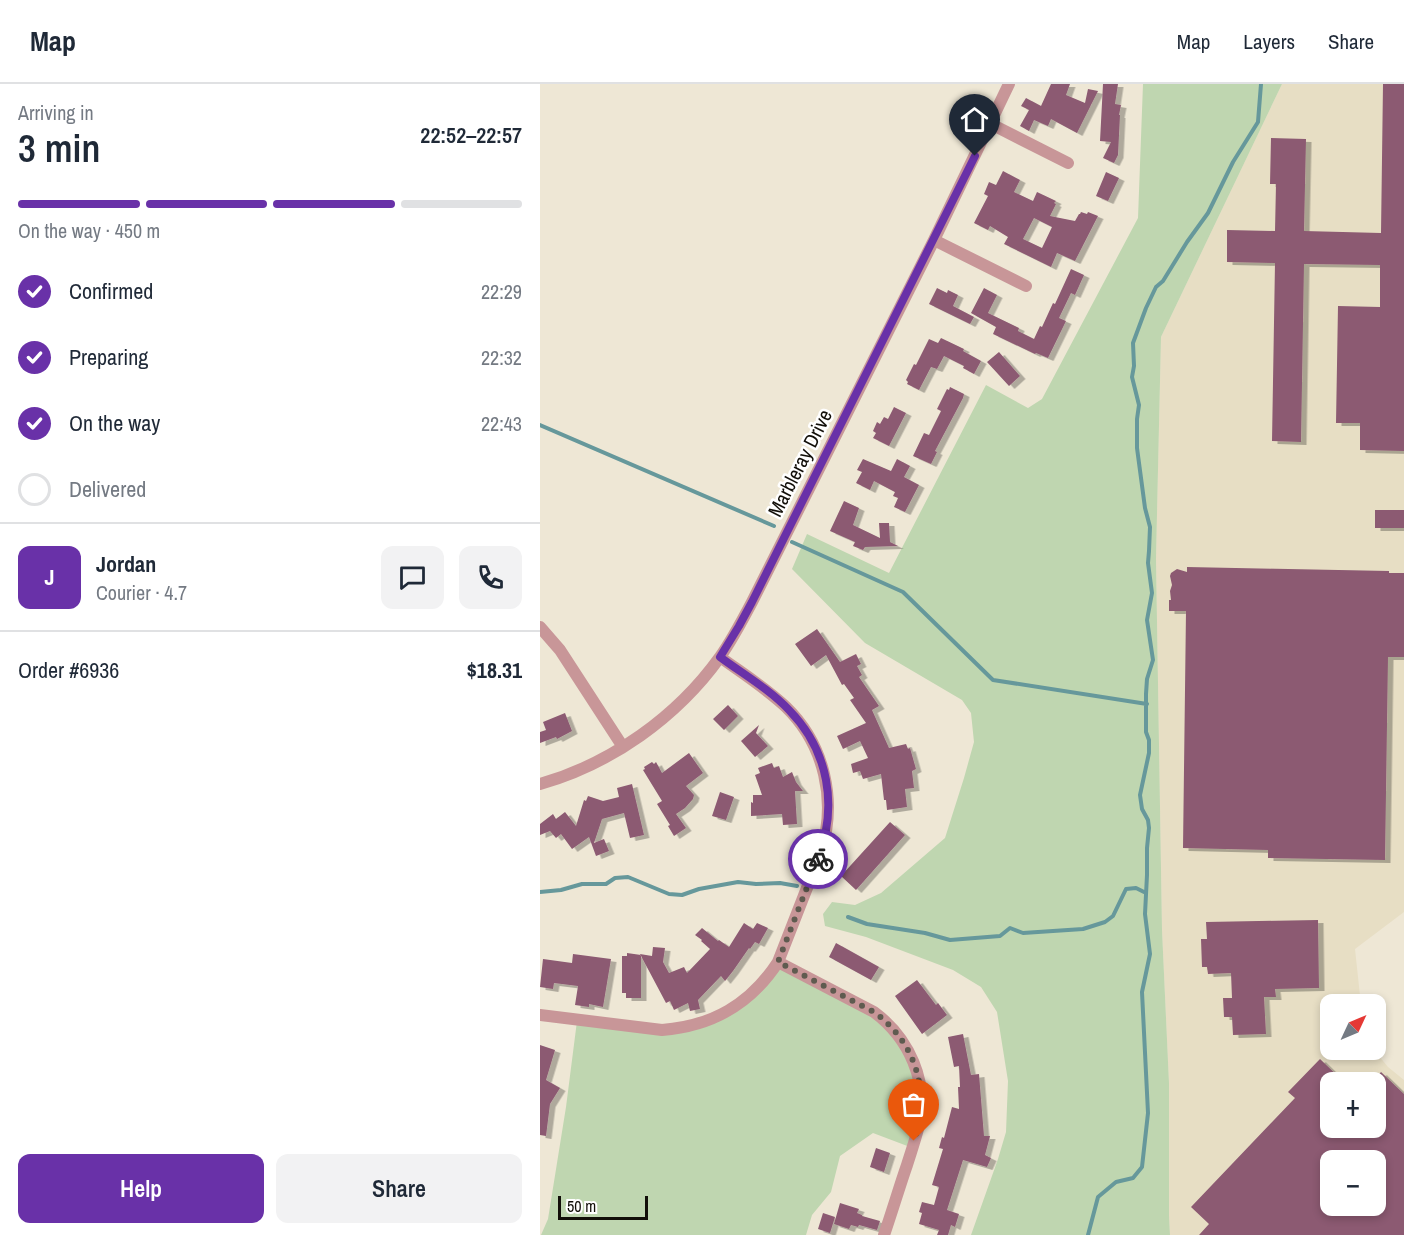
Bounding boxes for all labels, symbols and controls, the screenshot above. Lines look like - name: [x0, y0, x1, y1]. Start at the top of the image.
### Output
- text: Map: [30, 22, 76, 60]
- text: Map: [1177, 27, 1210, 56]
- text: Layers: [1243, 27, 1295, 56]
- text: Share: [1328, 27, 1374, 56]
- pin: [949, 94, 1000, 156]
- text: Arriving in: [18, 99, 94, 126]
- icon: home: [958, 103, 991, 136]
- text: 22:52–22:57: [420, 120, 522, 150]
- text: 3 min: [18, 122, 100, 174]
- text: On the way · 450 m: [18, 217, 160, 244]
- icon: check: [18, 275, 51, 308]
- text: Confirmed: [69, 276, 153, 306]
- text: 22:29: [481, 278, 522, 305]
- icon: check: [18, 341, 51, 374]
- text: Preparing: [69, 342, 148, 372]
- text: 22:32: [481, 344, 522, 371]
- street label: Marbleray Drive: [761, 405, 838, 521]
- icon: check: [18, 407, 51, 440]
- text: On the way: [69, 408, 160, 438]
- text: 22:43: [481, 410, 522, 437]
- text: Delivered: [69, 474, 146, 504]
- button: chat: [381, 546, 444, 609]
- button: phone: [459, 546, 522, 609]
- text: Jordan: [96, 549, 156, 579]
- text: J: [44, 562, 55, 592]
- text: Courier · 4.7: [96, 579, 187, 606]
- text: Order #6936: [18, 655, 119, 685]
- text: $18.31: [467, 655, 522, 685]
- courier: [788, 829, 848, 889]
- icon: bike: [802, 843, 835, 876]
- north arrow: [1320, 994, 1386, 1060]
- map controls: [1320, 994, 1386, 1216]
- button: +: [1320, 1072, 1386, 1138]
- pin: [888, 1079, 939, 1141]
- icon: bag: [897, 1088, 930, 1121]
- button: −: [1320, 1150, 1386, 1216]
- button: Help: [18, 1154, 264, 1223]
- button: Share: [276, 1154, 522, 1223]
- scale bar: [558, 1193, 648, 1220]
- text: 50 m: [567, 1195, 596, 1217]

